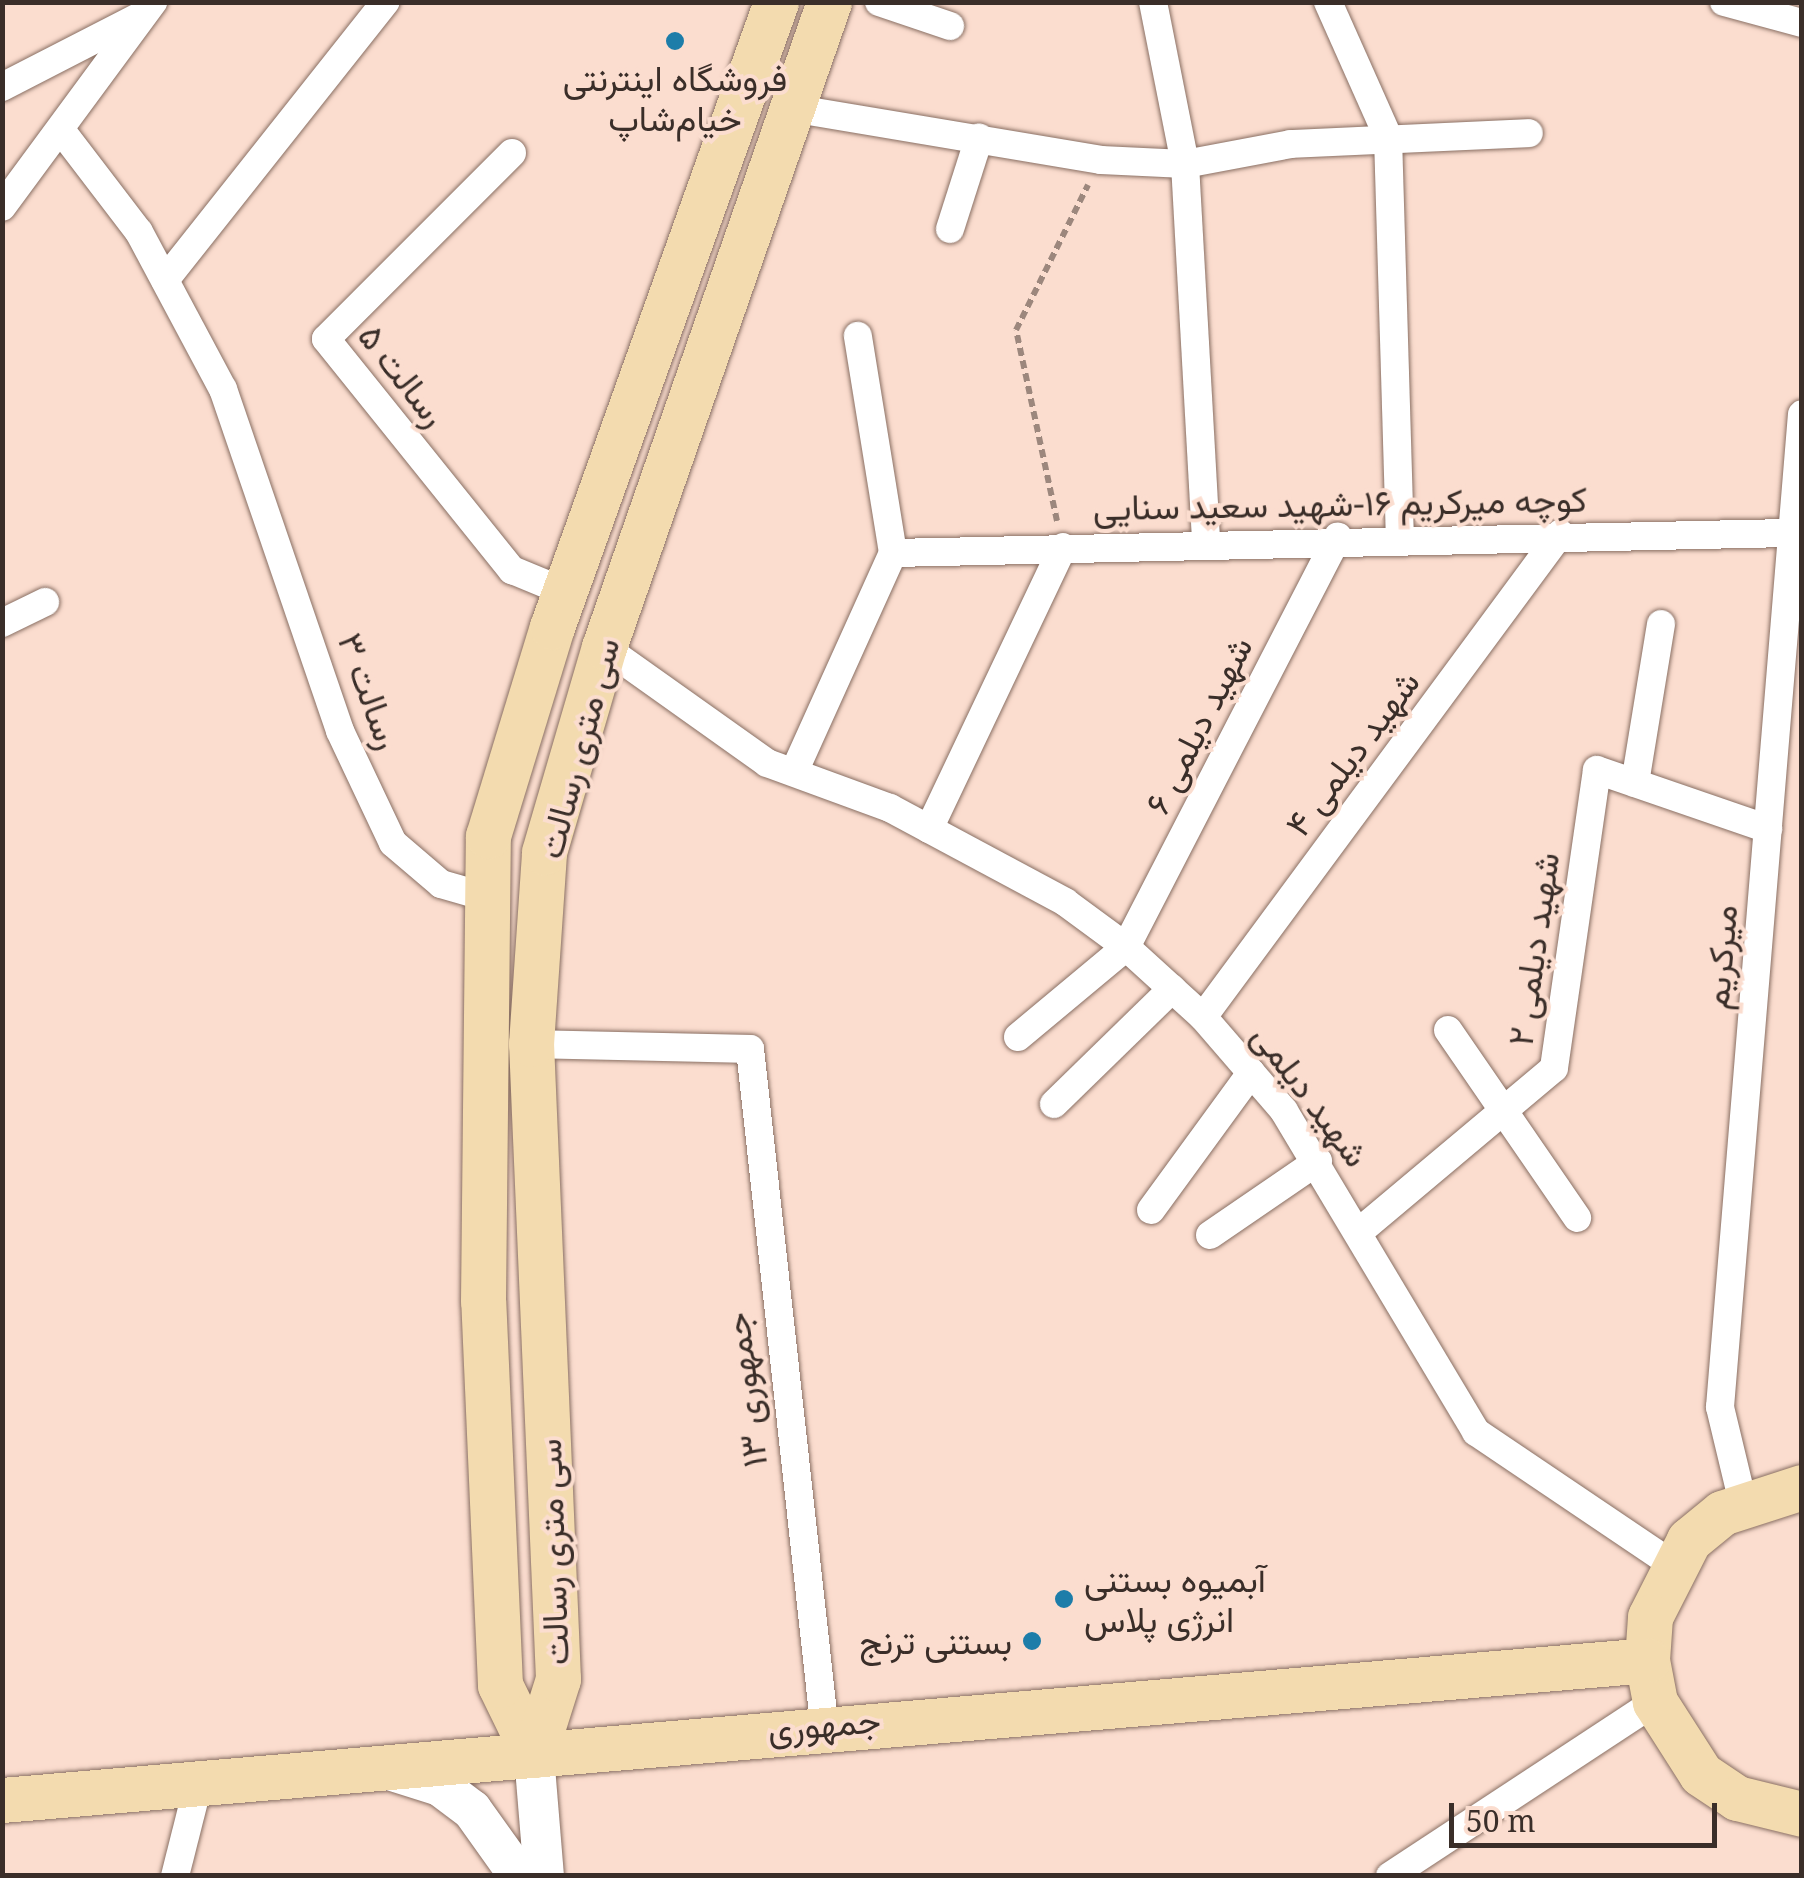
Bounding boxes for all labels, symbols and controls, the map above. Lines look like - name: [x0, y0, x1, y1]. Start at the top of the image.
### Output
- marker: فروشگاه اینترنتی خیام‌شاپ: [664, 30, 686, 52]
- place label: فروشگاه اینترنتی خیام‌شاپ: [563, 57, 787, 139]
- street label: ۵ رسالت: [350, 315, 456, 435]
- street label: کوچه میرکریم ۱۶-شهید سعید سنایی: [1093, 478, 1587, 528]
- street label: ۳ رسالت: [330, 627, 410, 755]
- street label: ۶ شهید دیلمی: [1135, 629, 1261, 821]
- street label: سی متری رسالت: [528, 633, 628, 863]
- street label: ۴ شهید دیلمی: [1276, 662, 1428, 844]
- street label: ۲ شهید دیلمی: [1499, 850, 1567, 1048]
- street label: میرکریم: [1695, 903, 1745, 1011]
- street label: شهید دیلمی: [1244, 1015, 1378, 1175]
- street label: ۱۳ جمهوری: [715, 1310, 775, 1470]
- street label: سی متری رسالت: [527, 1438, 577, 1666]
- place label: آبمیوه بستنی انرژی پلاس: [1084, 1558, 1266, 1640]
- marker: آبمیوه بستنی انرژی پلاس: [1053, 1588, 1075, 1610]
- place label: بستنی ترنج: [859, 1620, 1012, 1662]
- marker: بستنی ترنج: [1021, 1630, 1043, 1652]
- street label: جمهوری: [766, 1698, 882, 1750]
- scale bar: [1454, 1783, 1722, 1845]
- text: 50 m: [1466, 1800, 1536, 1841]

